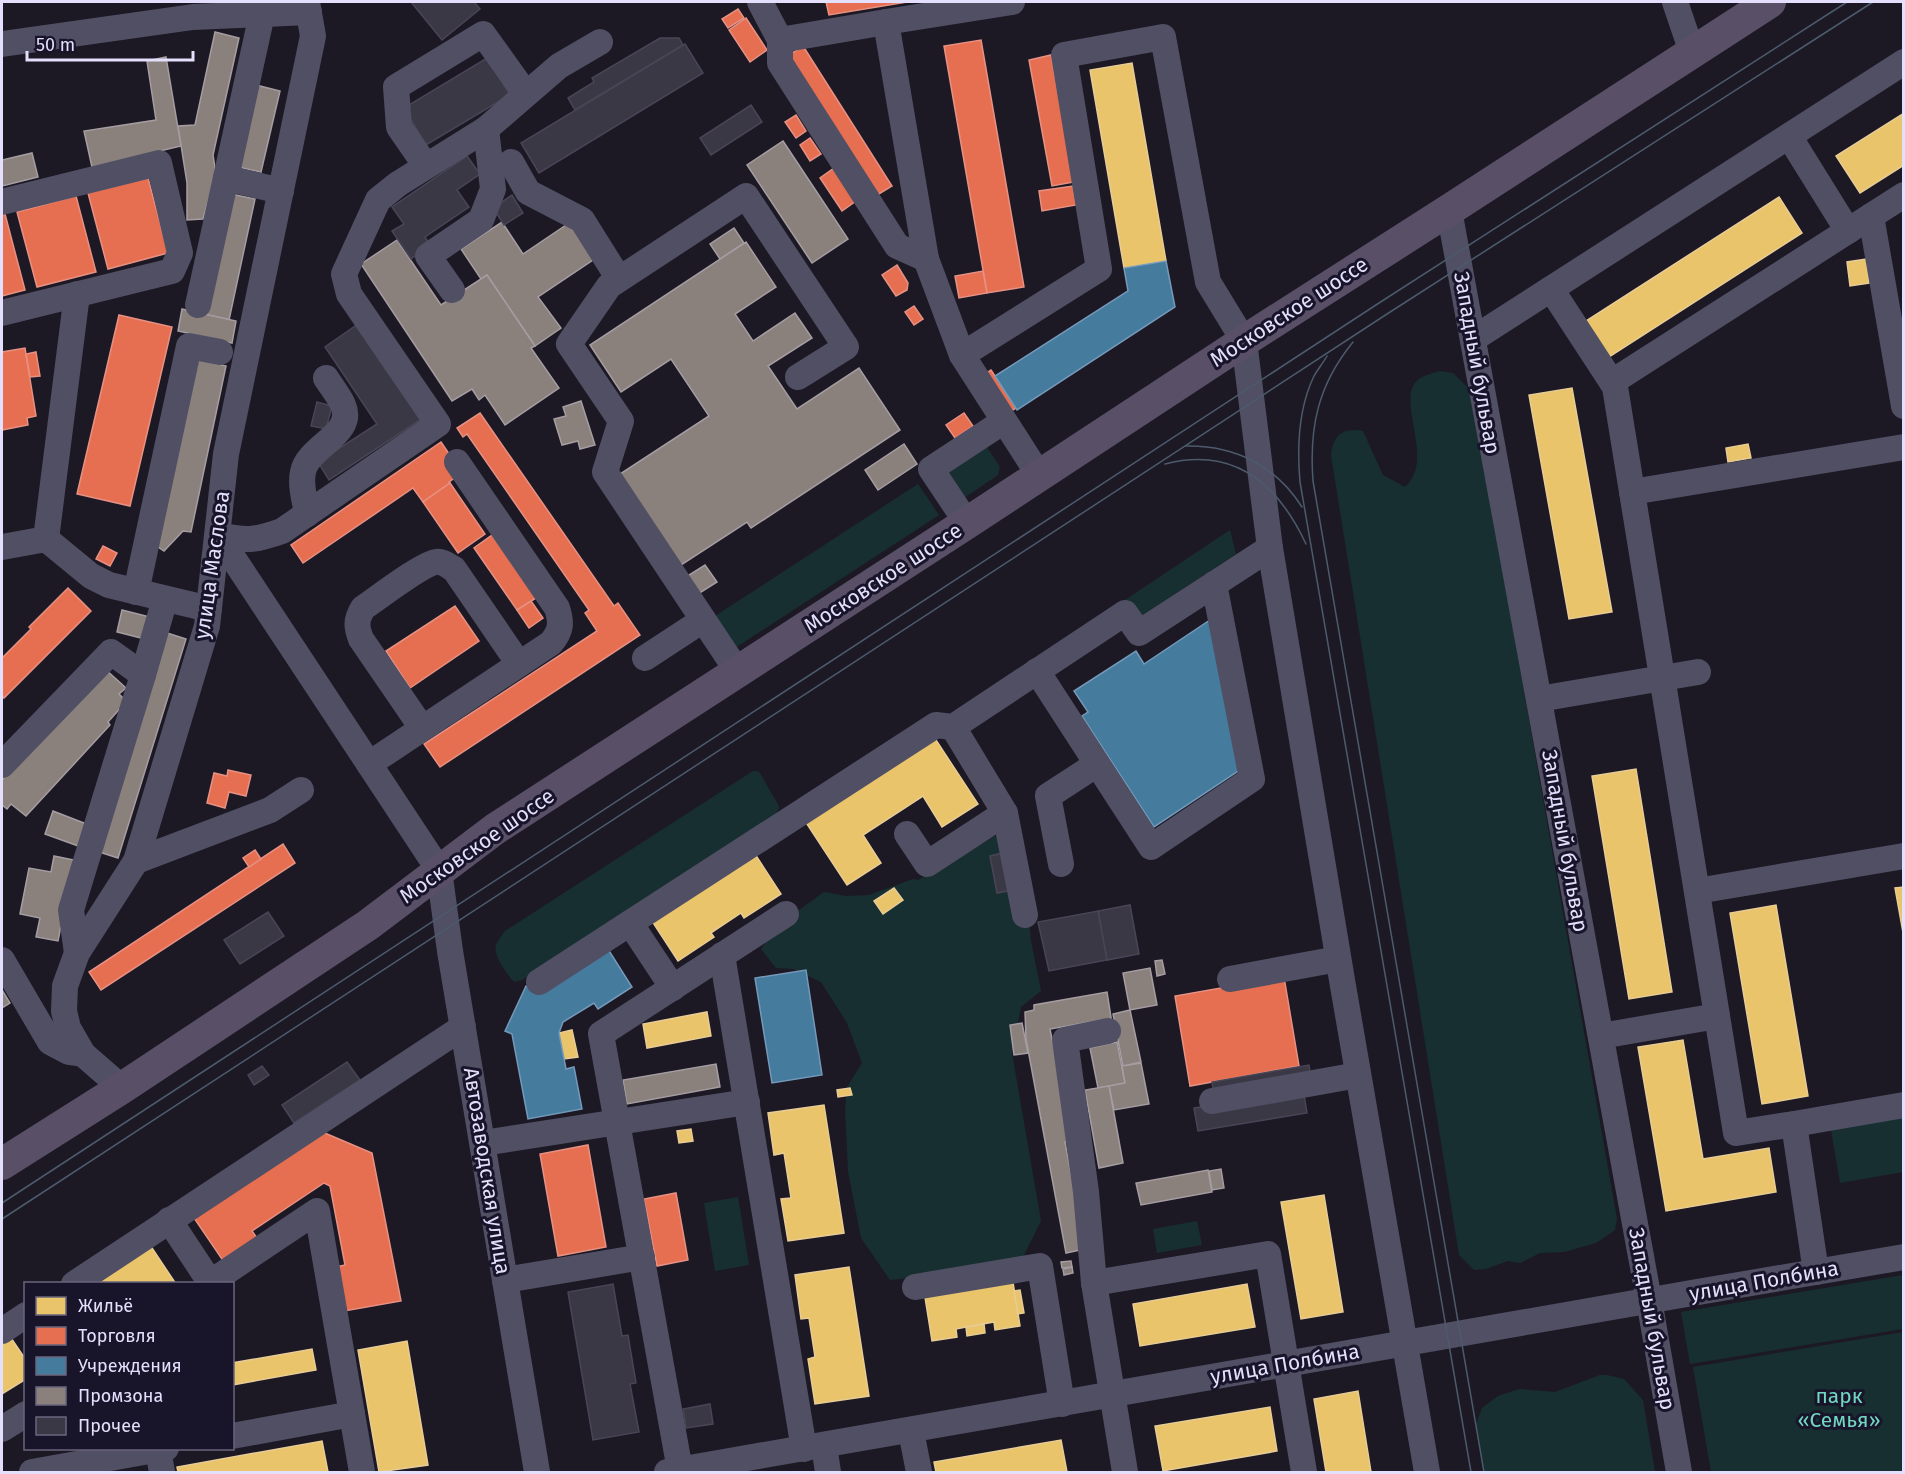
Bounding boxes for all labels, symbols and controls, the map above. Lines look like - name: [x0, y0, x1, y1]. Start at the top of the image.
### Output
- scale bar: [27, 24, 194, 62]
- text: 50 m: [36, 34, 75, 56]
- street label: Московское шоссе: [1205, 251, 1373, 373]
- street label: Западный бульвар: [1448, 270, 1506, 456]
- street label: улица Маслова: [189, 489, 235, 641]
- street label: Московское шоссе: [799, 517, 967, 639]
- street label: Западный бульвар: [1536, 748, 1594, 934]
- street label: Московское шоссе: [395, 783, 559, 909]
- street label: Автозаводская улица: [458, 1066, 516, 1276]
- street label: Западный бульвар: [1623, 1226, 1681, 1412]
- street label: улица Полбина: [1687, 1255, 1841, 1307]
- legend: [24, 1282, 234, 1450]
- text: Жильё: [78, 1295, 133, 1317]
- text: Торговля: [78, 1325, 156, 1347]
- street label: улица Полбина: [1208, 1338, 1362, 1390]
- text: Учреждения: [78, 1355, 182, 1377]
- park label: парк «Семья»: [1797, 1383, 1881, 1433]
- text: Промзона: [78, 1385, 163, 1407]
- text: Прочее: [78, 1415, 141, 1437]

